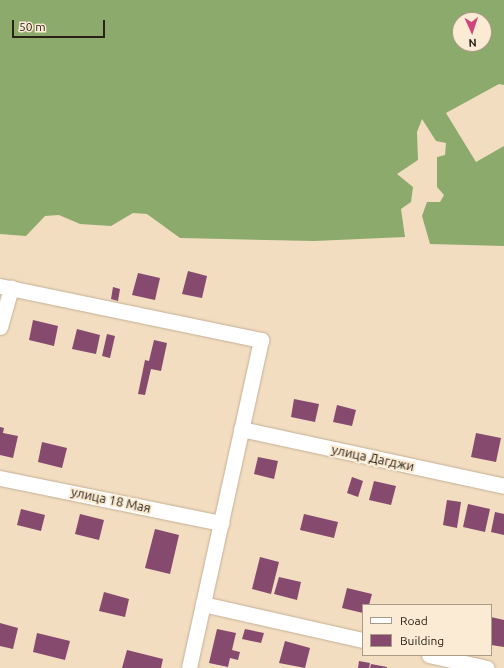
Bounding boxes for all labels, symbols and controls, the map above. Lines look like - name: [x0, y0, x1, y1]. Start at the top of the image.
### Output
- scale bar: [14, 12, 107, 38]
- north arrow: [452, 12, 492, 52]
- text: 50 m: [19, 20, 46, 33]
- text: N: [468, 37, 477, 49]
- street label: улица Дагджи: [330, 442, 416, 474]
- street label: улица 18 Мая: [70, 484, 152, 516]
- legend: [362, 604, 492, 656]
- text: Road: [400, 614, 428, 627]
- text: Building: [400, 634, 444, 647]

